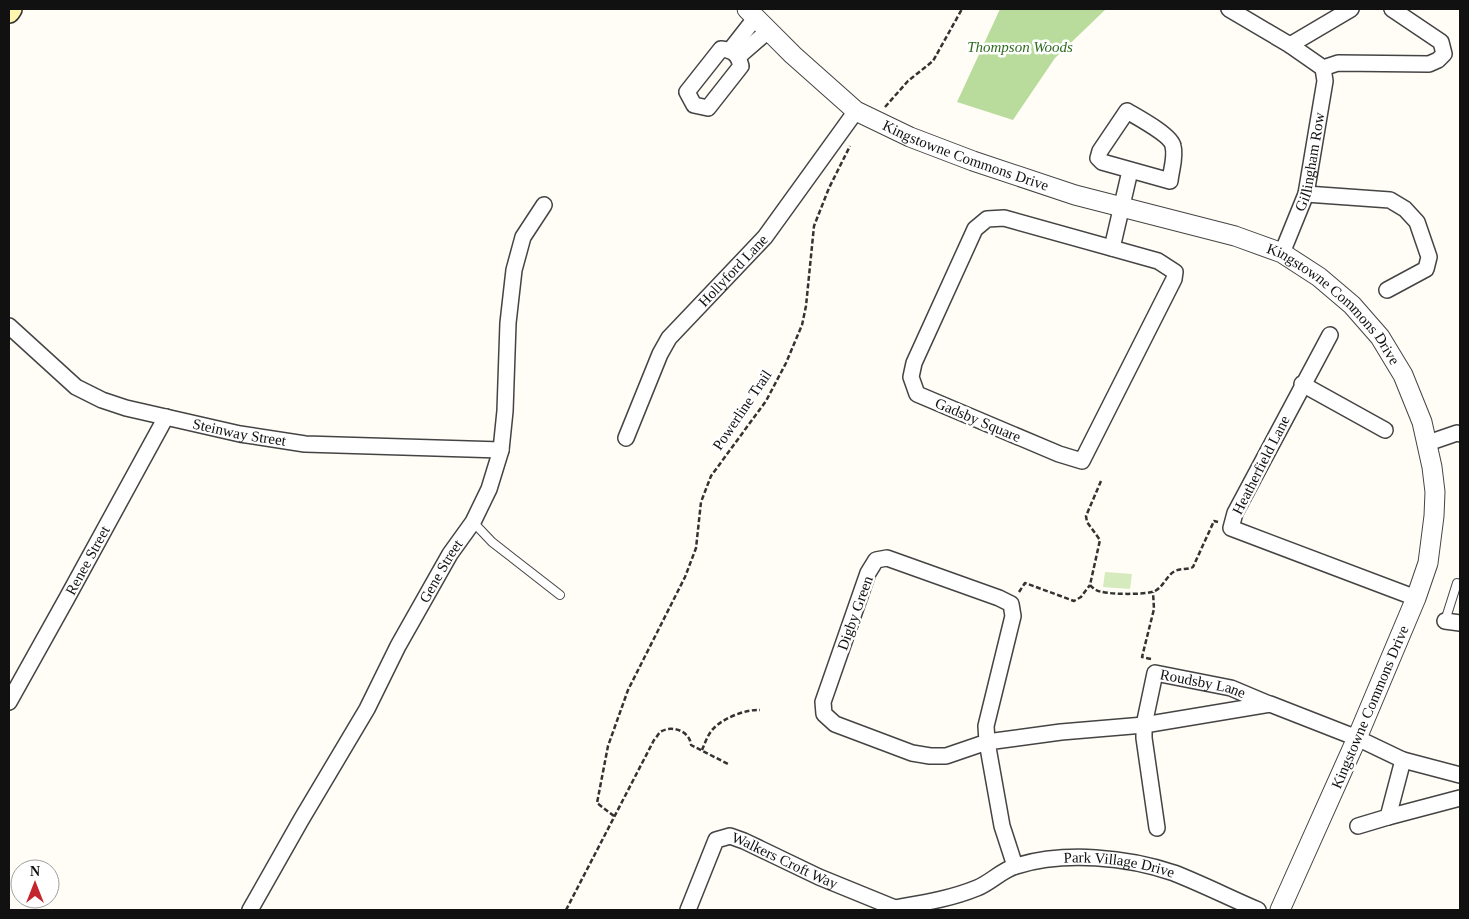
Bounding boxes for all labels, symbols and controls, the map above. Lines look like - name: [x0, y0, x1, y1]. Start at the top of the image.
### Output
- park label: Thompson Woods: [967, 39, 1073, 55]
- street label: Gillingham Row: [1292, 111, 1328, 214]
- street label: Kingstowne Commons Drive: [880, 117, 1051, 194]
- street label: Hollyford Lane: [695, 231, 771, 310]
- street label: Kingstowne Commons Drive: [1265, 240, 1403, 368]
- street label: Powerline Trail: [709, 367, 775, 453]
- street label: Gadsby Square: [933, 395, 1023, 445]
- street label: Heatherfield Lane: [1229, 413, 1293, 517]
- street label: Steinway Street: [191, 415, 288, 449]
- street label: Renee Street: [62, 522, 113, 598]
- street label: Gene Street: [416, 536, 466, 606]
- street label: Digby Green: [834, 573, 876, 652]
- street label: Kingstowne Commons Drive: [1328, 623, 1412, 791]
- street label: Roudsby Lane: [1159, 666, 1248, 701]
- street label: Walkers Croft Way: [730, 829, 840, 892]
- street label: Park Village Drive: [1063, 849, 1177, 881]
- north arrow: [10, 859, 60, 909]
- text: N: [30, 864, 40, 879]

